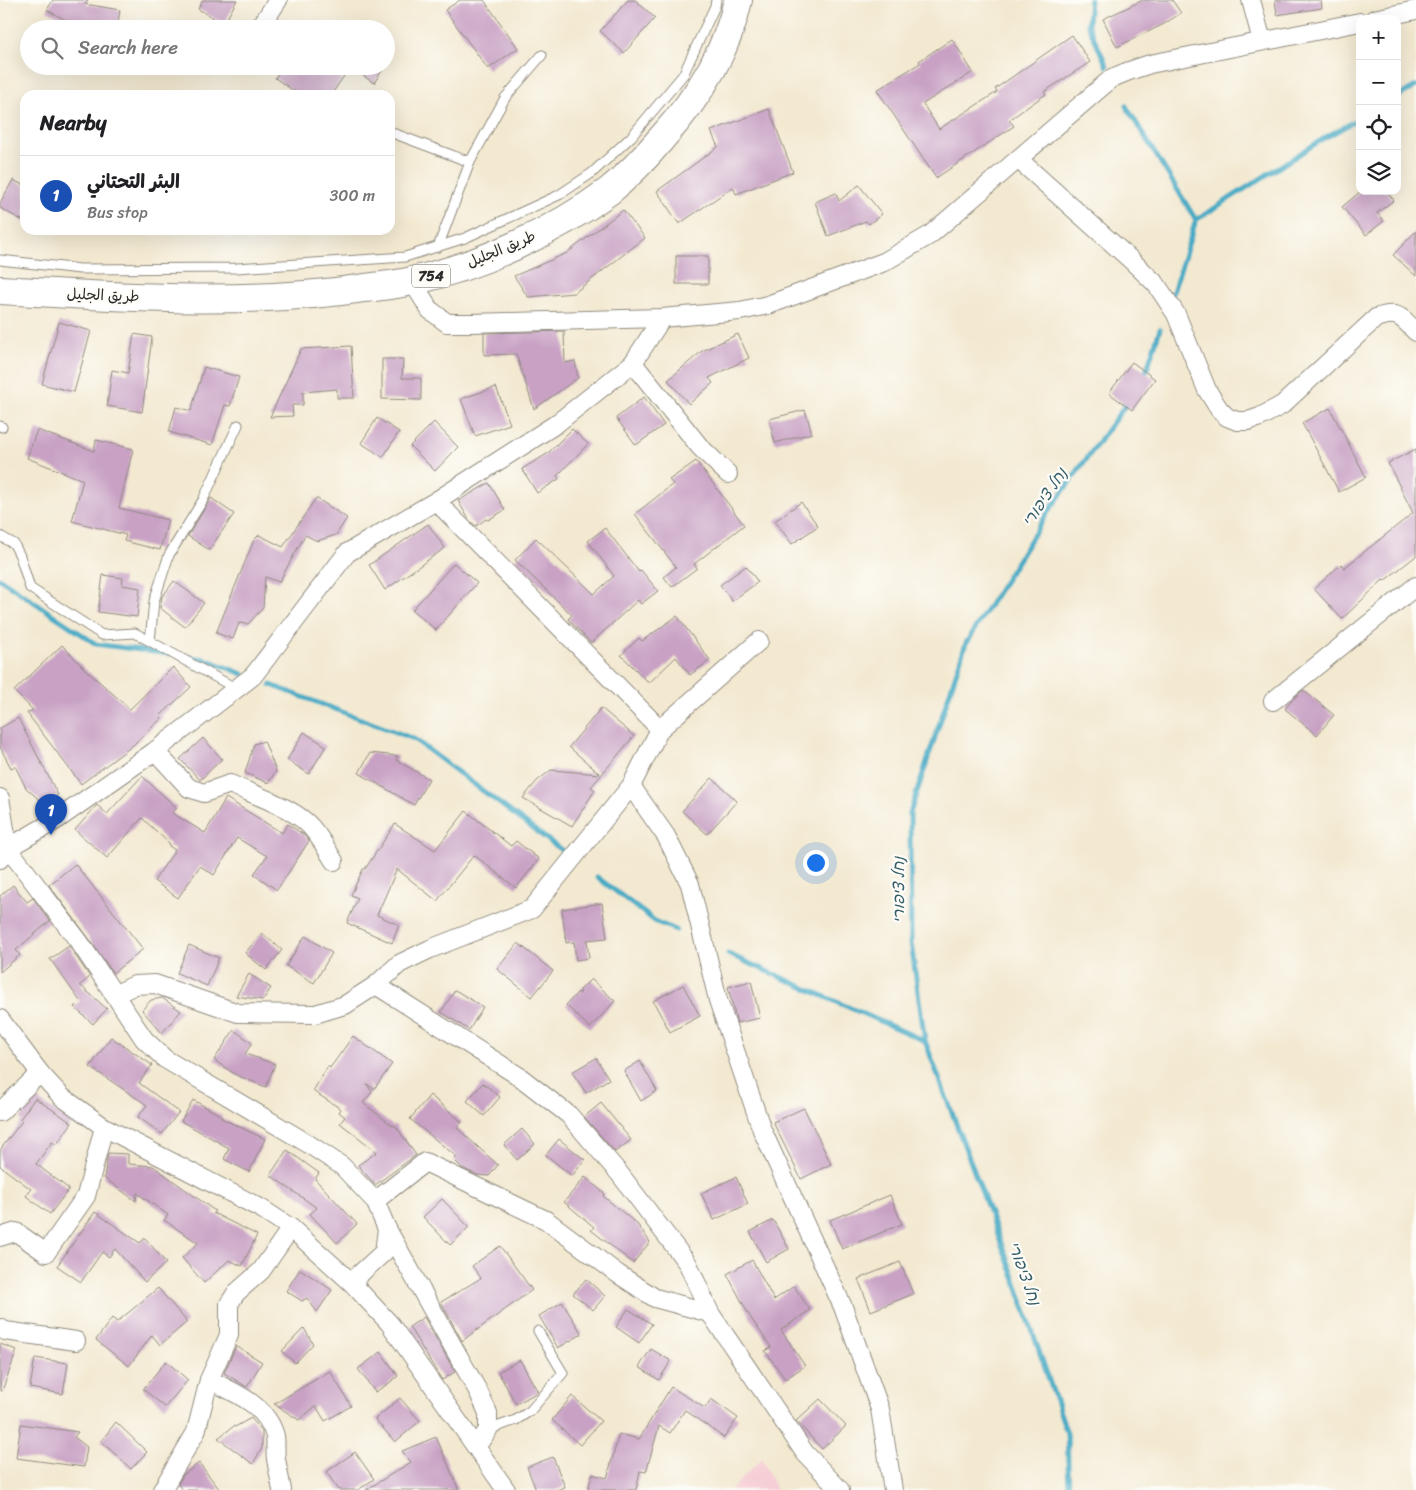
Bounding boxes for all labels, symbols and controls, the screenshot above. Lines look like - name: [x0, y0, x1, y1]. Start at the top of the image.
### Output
- map controls: [1356, 15, 1401, 195]
- button: +: [1356, 15, 1401, 60]
- search box: [20, 20, 395, 75]
- text: Search here: [78, 31, 178, 64]
- icon: search: [38, 34, 66, 62]
- button: −: [1356, 60, 1401, 105]
- text: Nearby: [40, 104, 106, 142]
- button: locate: [1356, 105, 1401, 150]
- button: layers: [1356, 150, 1401, 195]
- text: البئر التحتاني: [87, 165, 180, 198]
- text: 1: [53, 181, 59, 210]
- text: 300 m: [330, 181, 375, 210]
- text: Bus stop: [87, 198, 148, 227]
- street label: طريق الجليل: [462, 223, 540, 275]
- road number: 754: [412, 264, 450, 288]
- street label: طريق الجليل: [66, 281, 140, 309]
- water label: נחל ציפורי: [1014, 461, 1076, 533]
- pin: 1: [35, 794, 67, 835]
- your location: [803, 850, 829, 876]
- water label: נחל ציפורי: [884, 855, 913, 923]
- water label: נחל ציפורי: [1000, 1237, 1050, 1311]

